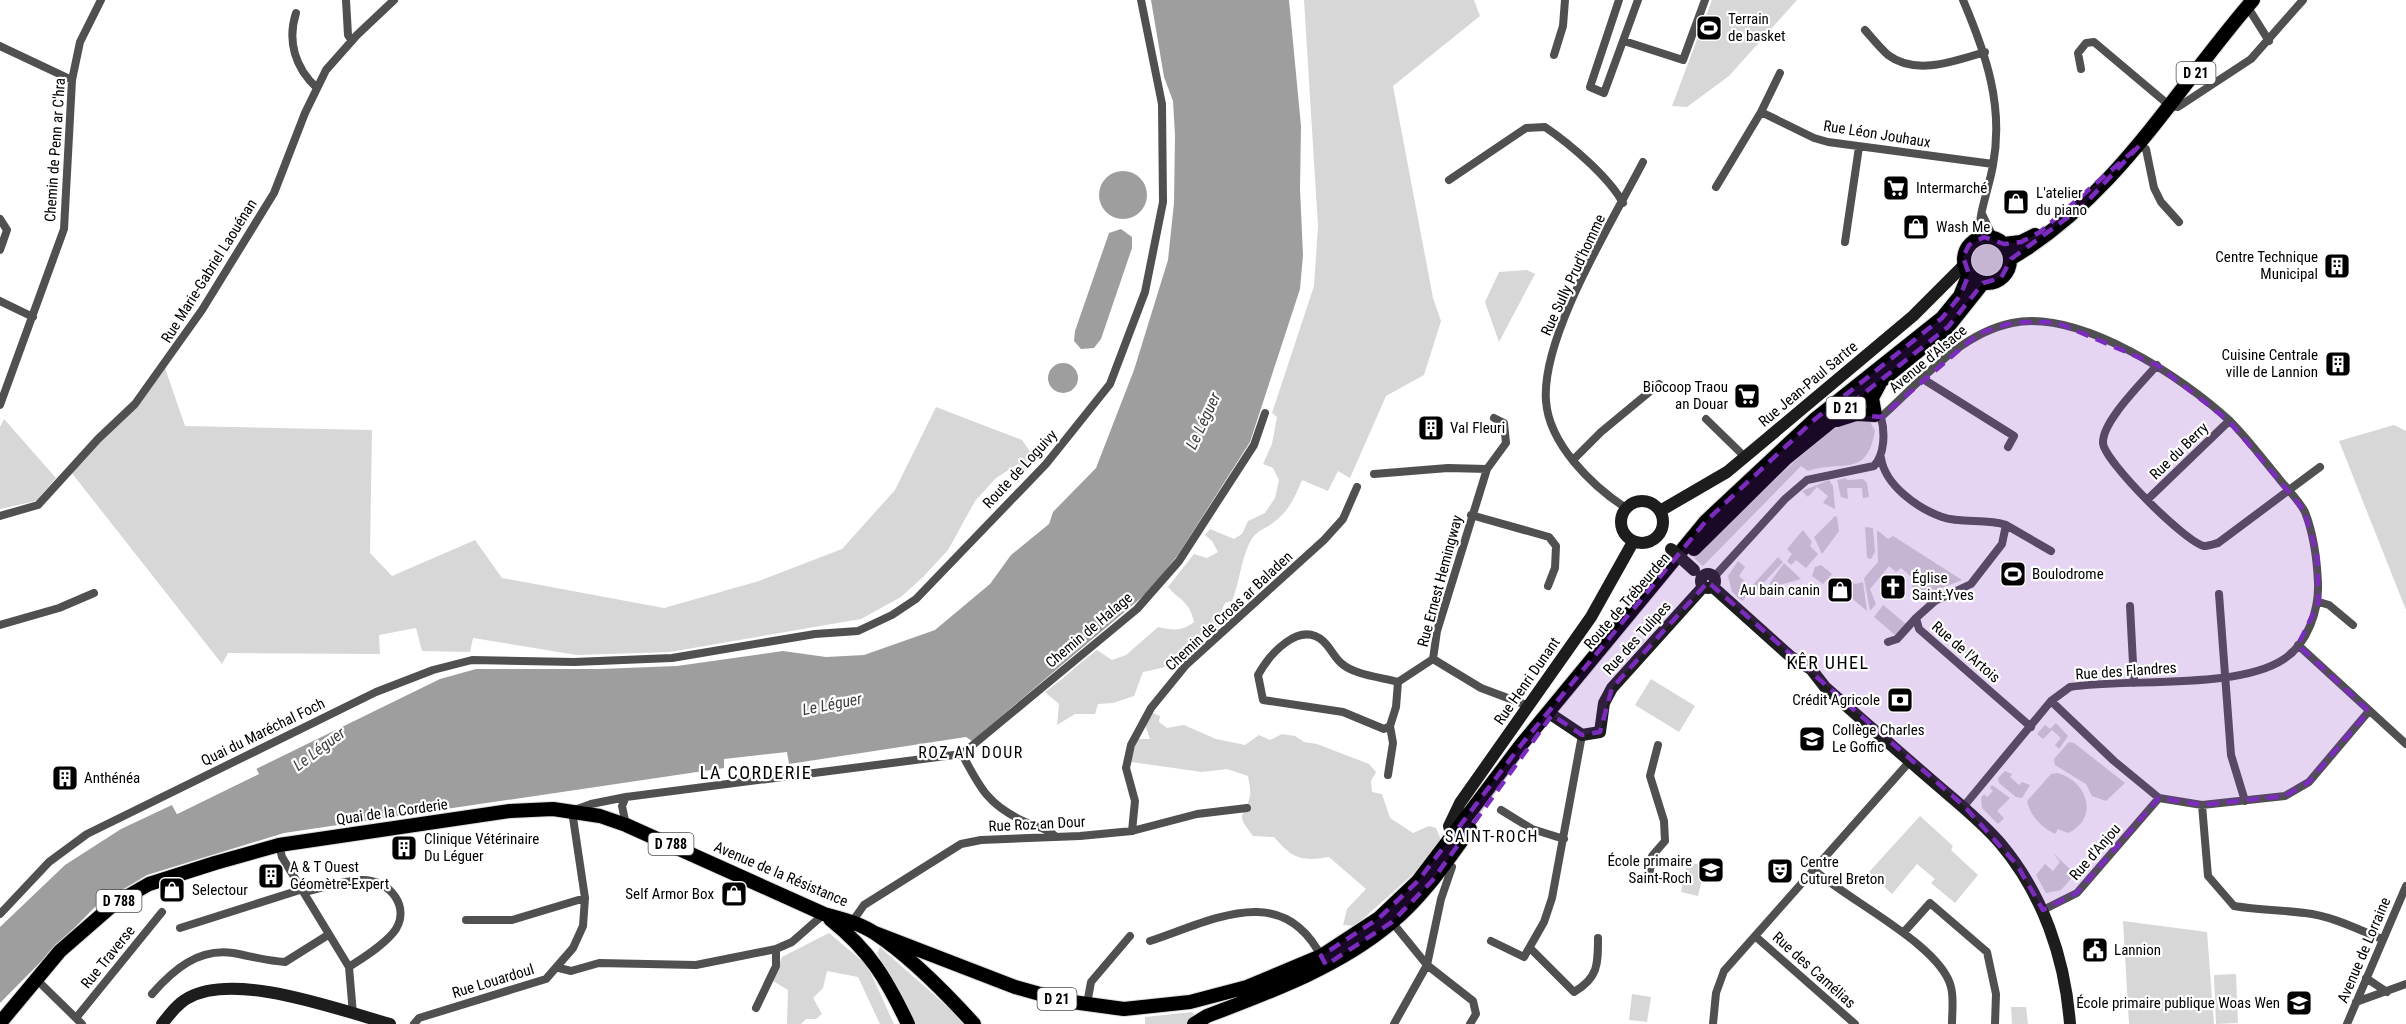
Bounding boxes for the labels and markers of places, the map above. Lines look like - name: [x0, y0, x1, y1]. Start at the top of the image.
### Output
- place label: Terrain de basket: [1728, 10, 1785, 45]
- sports icon: Terrain de basket: [1694, 13, 1724, 43]
- supermarket icon: Intermarché: [1881, 173, 1911, 203]
- place label: Intermarché: [1916, 179, 1987, 197]
- place label: L'atelier du piano: [2036, 184, 2087, 219]
- shop icon: L'atelier du piano: [2001, 187, 2031, 217]
- shop icon: Wash Me: [1901, 212, 1931, 242]
- place label: Wash Me: [1936, 218, 1990, 236]
- place label: Centre Technique Municipal: [2215, 248, 2318, 283]
- building icon: Centre Technique Municipal: [2322, 251, 2352, 281]
- place label: Cuisine Centrale ville de Lannion: [2222, 346, 2318, 381]
- building icon: Cuisine Centrale ville de Lannion: [2323, 349, 2353, 379]
- place label: Biocoop Traou an Douar: [1643, 378, 1728, 413]
- supermarket icon: Biocoop Traou an Douar: [1732, 381, 1762, 411]
- building icon: Val Fleuri: [1416, 413, 1446, 443]
- place label: Val Fleuri: [1450, 419, 1505, 437]
- sports icon: Boulodrome: [1998, 559, 2028, 589]
- place label: Boulodrome: [2032, 565, 2104, 583]
- place label: Église Saint-Yves: [1912, 569, 1974, 604]
- church icon: Église Saint-Yves: [1878, 572, 1908, 602]
- shop icon: Au bain canin: [1825, 575, 1855, 605]
- place label: Au bain canin: [1740, 581, 1820, 599]
- bank icon: Crédit Agricole: [1885, 685, 1915, 715]
- place label: Crédit Agricole: [1792, 691, 1880, 709]
- place label: Collège Charles Le Goffic: [1832, 721, 1925, 756]
- school or university icon: Collège Charles Le Goffic: [1797, 724, 1827, 754]
- building icon: Anthénéa: [50, 763, 80, 793]
- place label: Anthénéa: [84, 769, 140, 787]
- place label: Clinique Vétérinaire Du Léguer: [424, 830, 539, 865]
- building icon: Clinique Vétérinaire Du Léguer: [389, 833, 419, 863]
- place label: École primaire Saint-Roch: [1608, 852, 1692, 887]
- place label: Centre Cuturel Breton: [1800, 853, 1885, 888]
- school or university icon: École primaire Saint-Roch: [1696, 855, 1726, 885]
- theatre icon: Centre Cuturel Breton: [1765, 856, 1795, 886]
- place label: A & T Ouest Géomètre-Expert: [290, 858, 389, 893]
- building icon: A & T Ouest Géomètre-Expert: [256, 861, 286, 891]
- shop icon: Selectour: [157, 875, 187, 905]
- shop icon: Self Armor Box: [719, 879, 749, 909]
- place label: Selectour: [192, 881, 248, 899]
- place label: Self Armor Box: [625, 885, 714, 903]
- public building icon: Lannion: [2080, 935, 2110, 965]
- place label: Lannion: [2114, 941, 2161, 959]
- school or university icon: École primaire publique Woas Wen: [2284, 988, 2314, 1018]
- place label: École primaire publique Woas Wen: [2076, 994, 2280, 1012]

